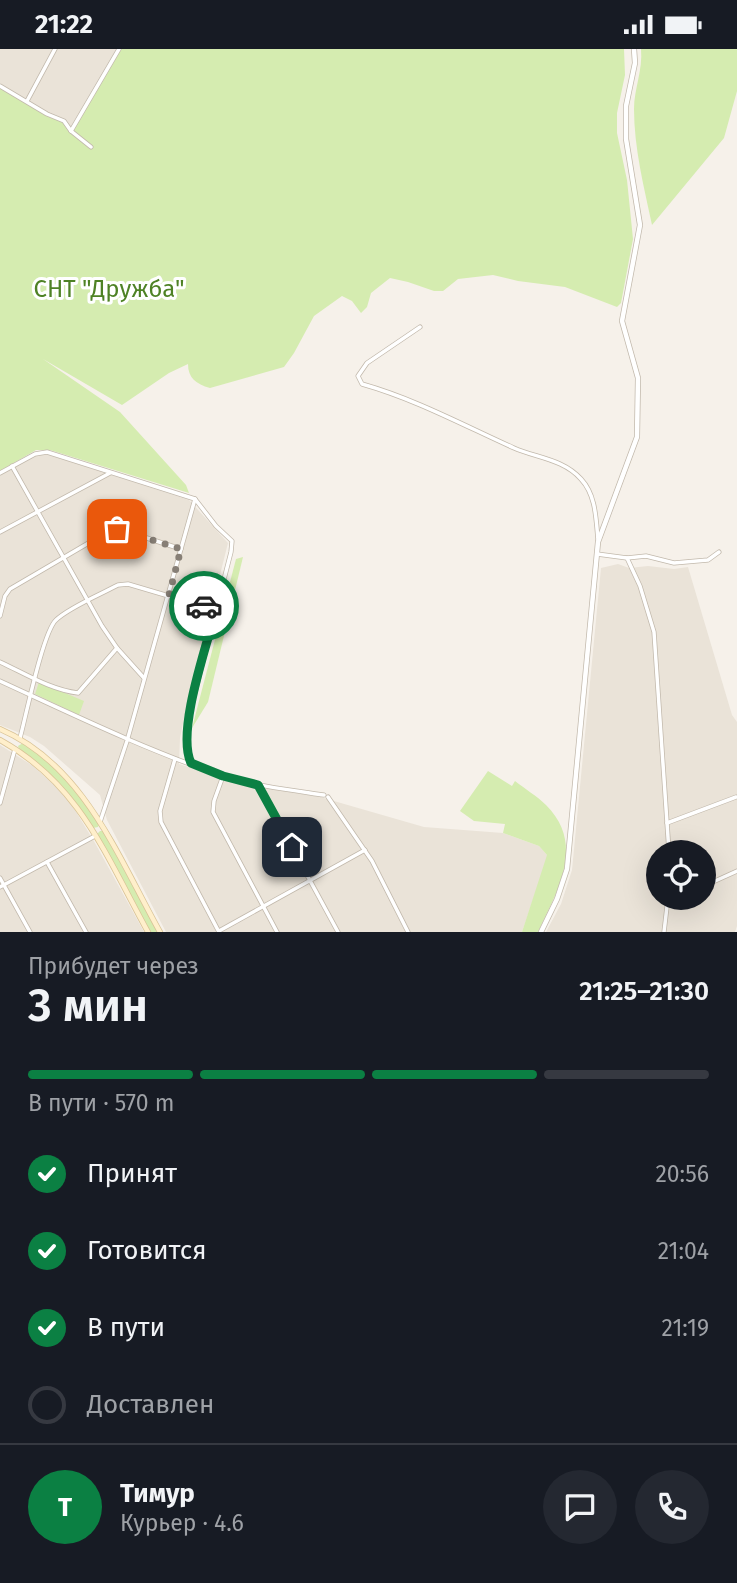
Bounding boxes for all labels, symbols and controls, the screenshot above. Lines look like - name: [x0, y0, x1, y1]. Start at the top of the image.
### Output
- text: 21:22: [35, 9, 93, 40]
- park label: СНТ "Дружба": [33, 275, 185, 303]
- pin: [87, 499, 147, 559]
- icon: bag: [98, 510, 136, 548]
- courier: [169, 571, 239, 641]
- icon: car: [185, 587, 223, 625]
- pin: [262, 817, 322, 877]
- icon: home: [273, 828, 311, 866]
- map controls: [646, 840, 716, 910]
- button: locate: [646, 840, 716, 910]
- text: Прибудет через: [28, 952, 199, 980]
- text: 21:25–21:30: [579, 976, 709, 1007]
- text: 3 мин: [28, 978, 148, 1033]
- text: В пути · 570 m: [28, 1089, 174, 1117]
- icon: check: [28, 1155, 66, 1193]
- text: Принят: [87, 1158, 177, 1189]
- text: 20:56: [655, 1160, 709, 1188]
- icon: check: [28, 1232, 66, 1270]
- text: Готовится: [87, 1235, 207, 1266]
- text: 21:04: [658, 1237, 709, 1265]
- icon: check: [28, 1309, 66, 1347]
- text: В пути: [87, 1312, 165, 1343]
- text: 21:19: [662, 1314, 709, 1342]
- text: Доставлен: [87, 1389, 214, 1420]
- button: chat: [543, 1470, 617, 1544]
- button: phone: [635, 1470, 709, 1544]
- text: Тимур: [120, 1478, 195, 1509]
- text: Т: [58, 1492, 72, 1523]
- text: Курьер · 4.6: [120, 1509, 244, 1537]

